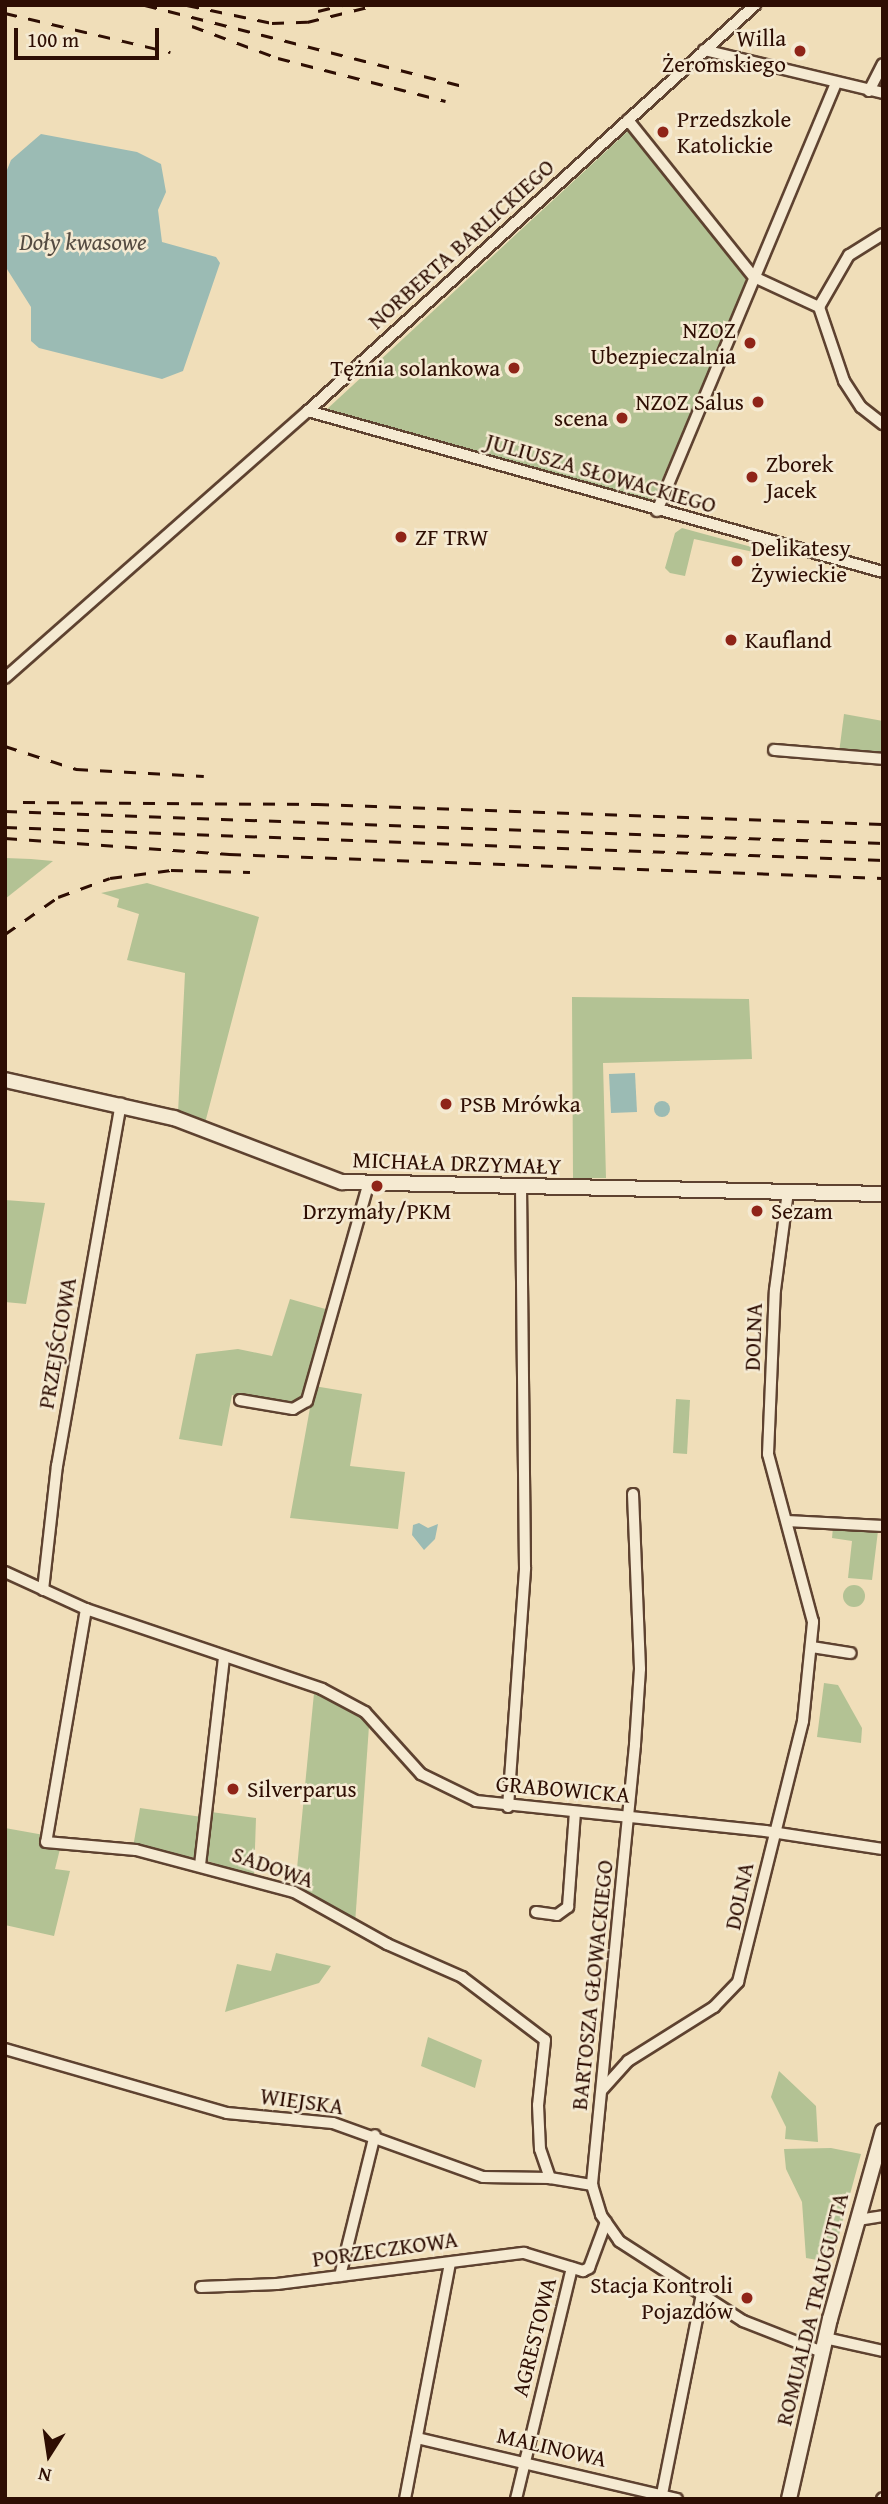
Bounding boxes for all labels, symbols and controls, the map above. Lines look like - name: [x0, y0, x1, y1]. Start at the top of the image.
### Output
- scale bar: [18, 14, 163, 58]
- text: 100 m: [27, 24, 79, 55]
- place label: Willa Żeromskiego: [662, 24, 786, 78]
- marker: Willa Żeromskiego: [792, 43, 808, 59]
- place label: Przedszkole Katolickie: [677, 105, 791, 159]
- marker: Przedszkole Katolickie: [655, 124, 671, 140]
- street label: NORBERTA BARLICKIEGO: [362, 153, 560, 335]
- water label: Doły kwasowe: [19, 228, 147, 256]
- place label: NZOZ Ubezpieczalnia: [591, 316, 736, 370]
- marker: NZOZ Ubezpieczalnia: [742, 335, 758, 351]
- place label: Tężnia solankowa: [330, 354, 500, 382]
- marker: Tężnia solankowa: [506, 360, 522, 376]
- place label: NZOZ Salus: [635, 388, 744, 416]
- marker: NZOZ Salus: [750, 394, 766, 410]
- place label: scena: [554, 404, 608, 432]
- marker: scena: [614, 410, 630, 426]
- street label: JULIUSZA SŁOWACKIEGO: [483, 427, 719, 519]
- place label: Zborek Jacek: [766, 450, 833, 504]
- marker: Zborek Jacek: [744, 469, 760, 485]
- place label: ZF TRW: [415, 523, 489, 551]
- marker: ZF TRW: [393, 529, 409, 545]
- place label: Delikatesy Żywieckie: [751, 534, 851, 588]
- marker: Delikatesy Żywieckie: [729, 553, 745, 569]
- place label: Kaufland: [745, 626, 832, 654]
- marker: Kaufland: [723, 632, 739, 648]
- place label: PSB Mrówka: [460, 1090, 581, 1118]
- marker: PSB Mrówka: [438, 1096, 454, 1112]
- street label: MICHAŁA DRZYMAŁY: [352, 1146, 562, 1180]
- marker: Drzymały/PKM: [369, 1178, 385, 1194]
- place label: Drzymały/PKM: [303, 1197, 451, 1225]
- place label: Sezam: [771, 1197, 833, 1225]
- marker: Sezam: [749, 1203, 765, 1219]
- street label: PRZEJŚCIOWA: [32, 1275, 82, 1411]
- street label: DOLNA: [738, 1302, 768, 1372]
- street label: GRABOWICKA: [495, 1769, 631, 1809]
- place label: Silverparus: [247, 1775, 357, 1803]
- marker: Silverparus: [225, 1781, 241, 1797]
- street label: SADOWA: [228, 1840, 318, 1894]
- street label: BARTOSZA GŁOWACKIEGO: [565, 1858, 619, 2112]
- street label: DOLNA: [718, 1860, 760, 1932]
- street label: WIEJSKA: [258, 2081, 346, 2121]
- street label: ROMUALDA TRAUGUTTA: [770, 2190, 854, 2428]
- street label: PORZECZKOWA: [310, 2225, 460, 2273]
- place label: Stacja Kontroli Pojazdów: [590, 2271, 733, 2325]
- street label: AGRESTOWA: [506, 2275, 562, 2399]
- marker: Stacja Kontroli Pojazdów: [739, 2290, 755, 2306]
- north arrow: [14, 2420, 84, 2490]
- street label: MALINOWA: [494, 2421, 610, 2473]
- text: N: [36, 2461, 54, 2491]

